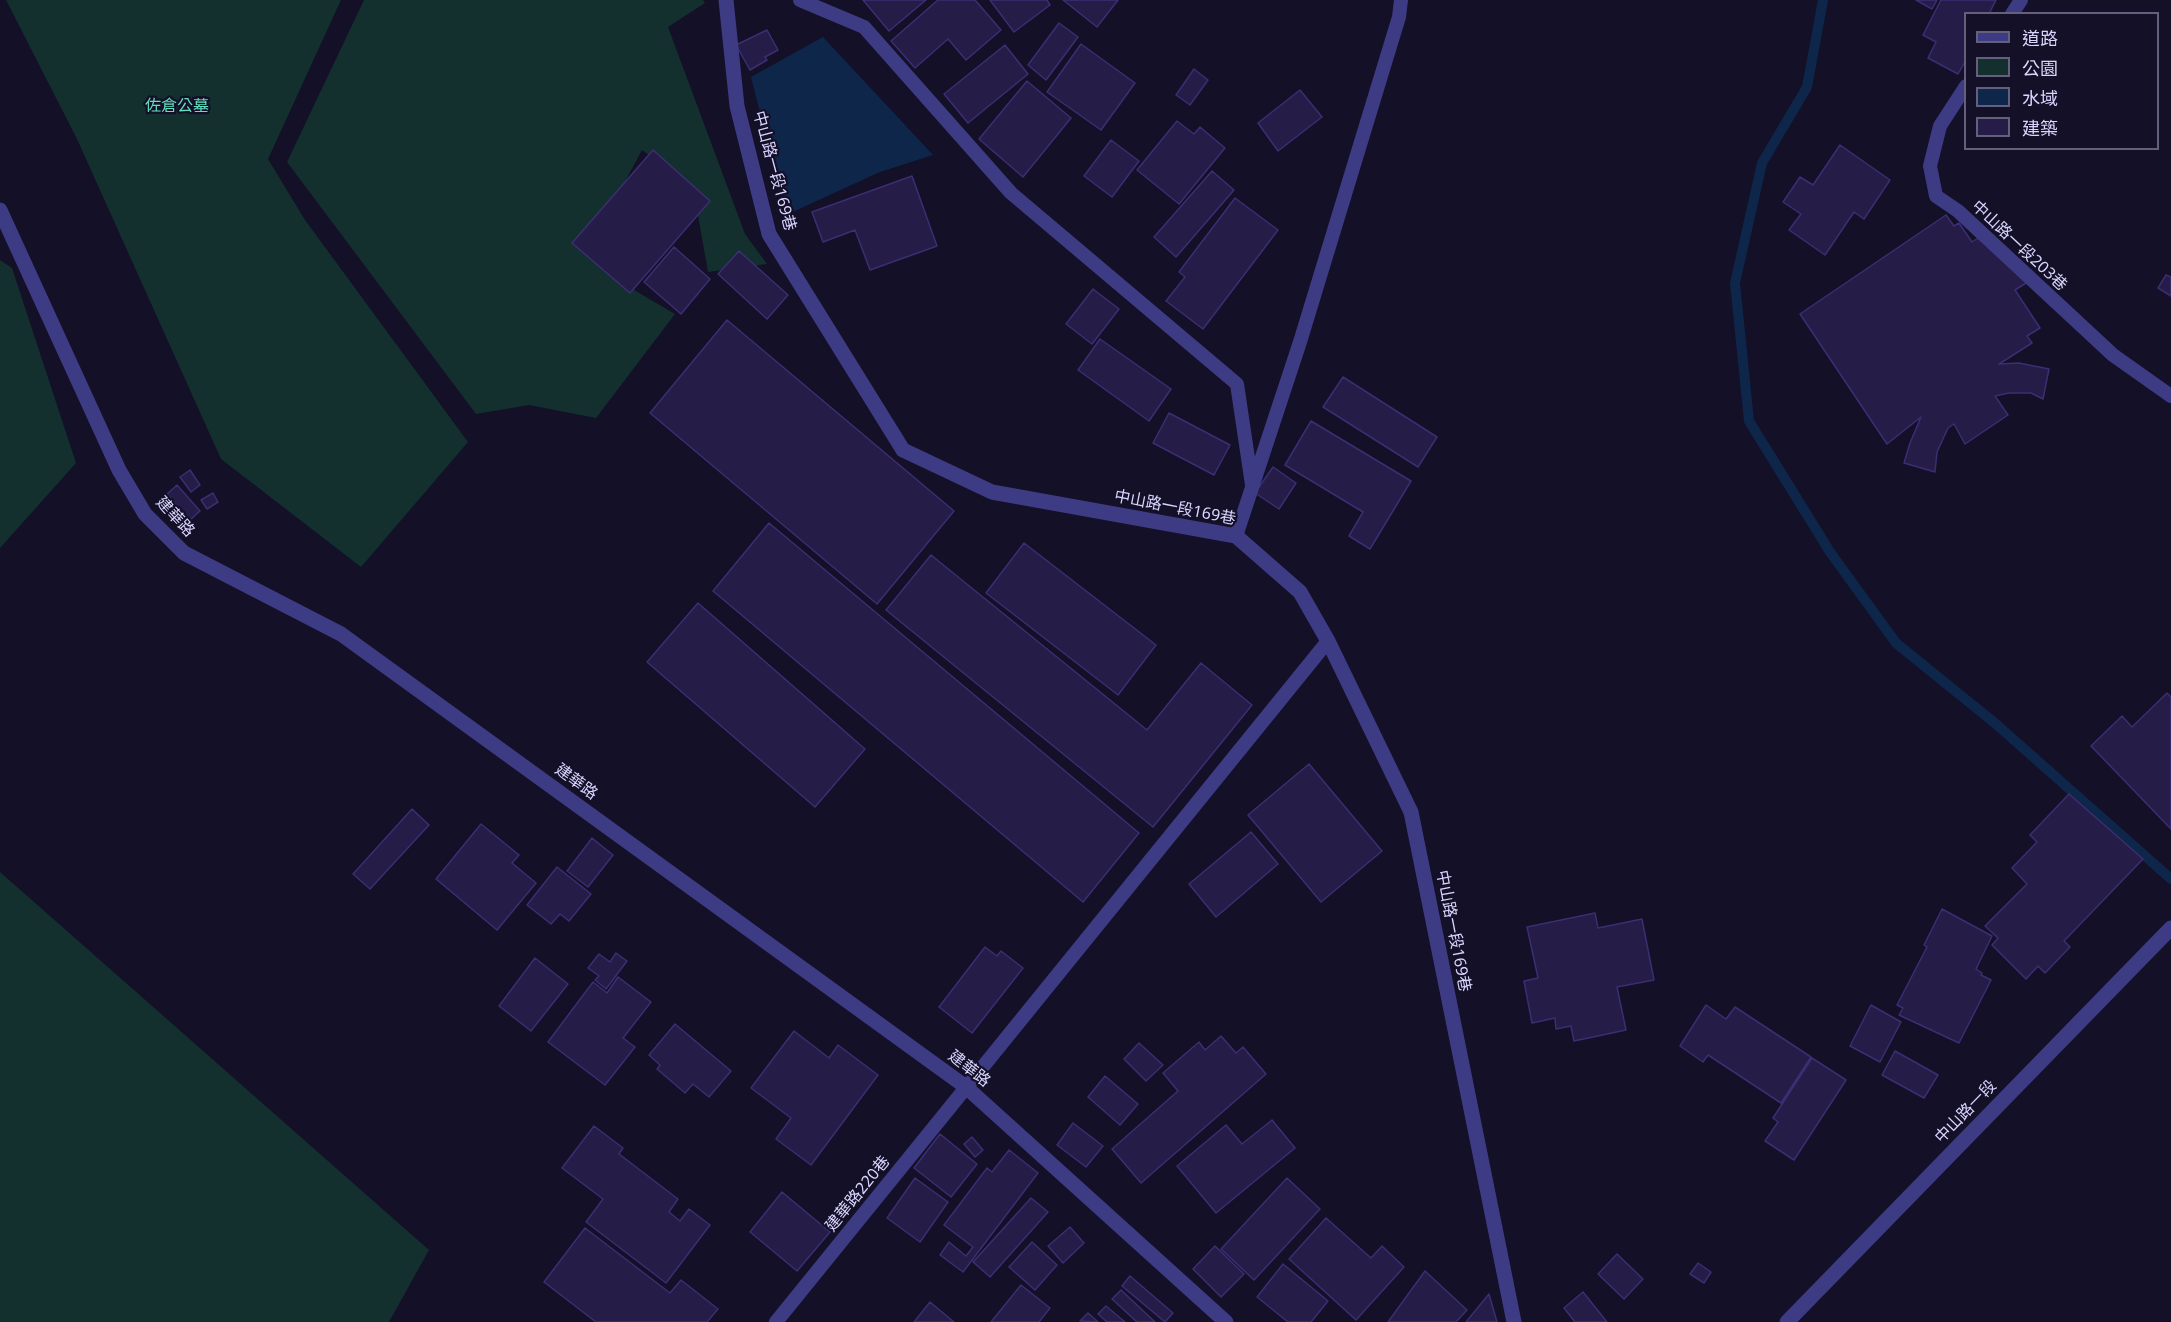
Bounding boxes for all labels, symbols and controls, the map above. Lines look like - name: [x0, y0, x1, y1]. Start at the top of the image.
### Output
- legend: [1964, 12, 2159, 150]
- text: 道路: [2022, 26, 2058, 50]
- text: 公園: [2022, 56, 2058, 80]
- text: 水域: [2022, 86, 2058, 110]
- park label: 佐倉公墓: [145, 96, 209, 116]
- street label: 中山路一段169巷: [749, 109, 799, 233]
- text: 建築: [2022, 116, 2058, 140]
- street label: 中山路一段203巷: [1967, 197, 2071, 295]
- street label: 中山路一段169巷: [1113, 487, 1237, 529]
- street label: 建華路: [152, 493, 198, 541]
- street label: 建華路: [551, 760, 601, 804]
- street label: 中山路一段169巷: [1432, 869, 1474, 993]
- street label: 建華路: [944, 1047, 994, 1091]
- street label: 中山路一段: [1931, 1077, 2001, 1147]
- street label: 建華路220巷: [822, 1152, 894, 1236]

